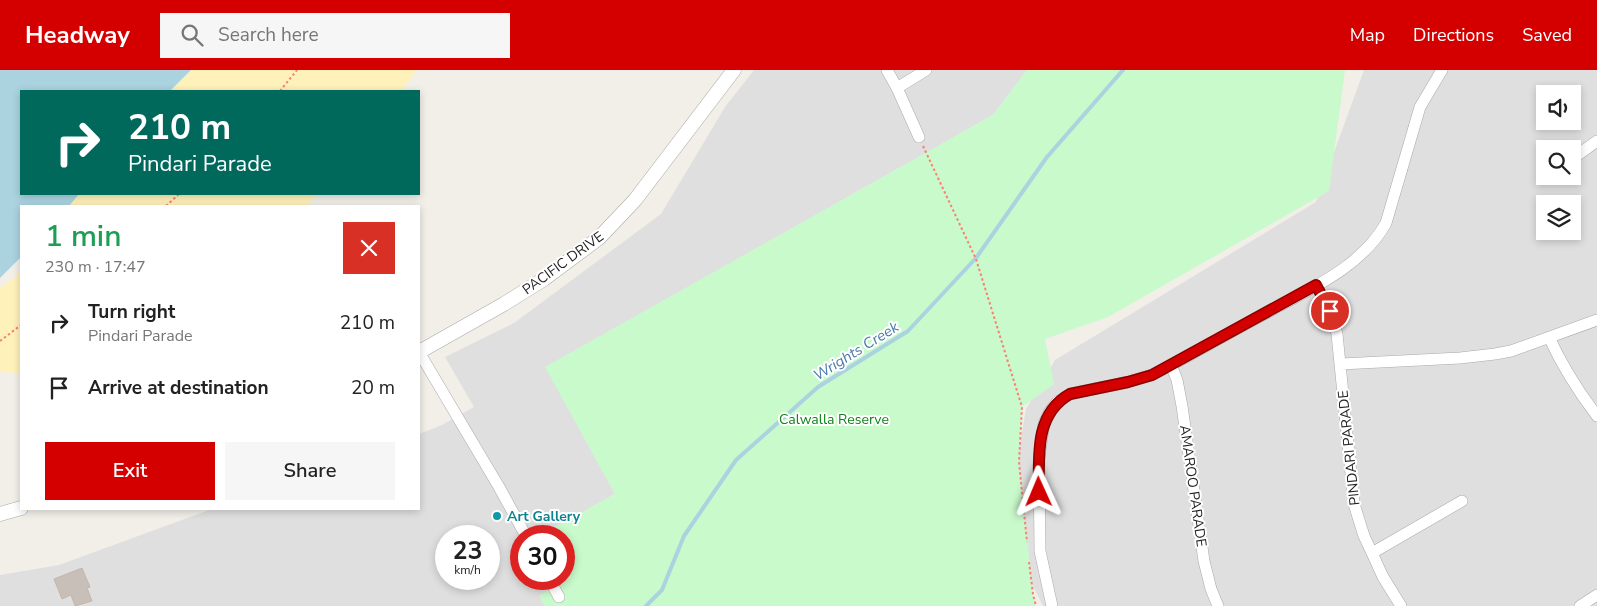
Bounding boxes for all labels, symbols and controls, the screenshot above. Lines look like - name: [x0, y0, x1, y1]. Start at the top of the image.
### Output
- search box: [160, 13, 510, 58]
- text: Headway: [25, 19, 130, 51]
- icon: search: [178, 21, 206, 49]
- text: Search here: [218, 22, 319, 48]
- text: Map: [1350, 23, 1385, 47]
- text: Directions: [1413, 23, 1494, 47]
- text: Saved: [1522, 23, 1572, 47]
- map controls: [1536, 85, 1581, 240]
- button: sound: [1536, 85, 1581, 130]
- text: 210 m: [128, 104, 231, 151]
- icon: right: [45, 110, 110, 175]
- button: search: [1536, 140, 1581, 185]
- text: Pindari Parade: [128, 149, 272, 179]
- button: layers: [1536, 195, 1581, 240]
- text: 1 min: [45, 216, 121, 257]
- button: close: [343, 222, 395, 274]
- street label: PACIFIC DRIVE: [518, 227, 608, 299]
- text: 230 m · 17:47: [45, 256, 146, 278]
- pin: [1309, 290, 1351, 332]
- icon: arrive: [1316, 297, 1344, 325]
- text: Turn right: [88, 299, 175, 325]
- icon: right: [45, 309, 73, 337]
- text: 210 m: [340, 310, 395, 336]
- water label: Wrights Creek: [810, 317, 903, 385]
- text: Pindari Parade: [88, 325, 192, 347]
- icon: arrive: [45, 374, 73, 402]
- text: Arrive at destination: [88, 375, 269, 401]
- text: 20 m: [351, 375, 395, 401]
- street label: PINDARI PARADE: [1333, 389, 1365, 507]
- park label: Calwalla Reserve: [779, 410, 889, 429]
- street label: AMAROO PARADE: [1175, 424, 1211, 548]
- button: Exit: [45, 442, 215, 500]
- button: Share: [225, 442, 395, 500]
- position arrow: [1012, 465, 1064, 517]
- place label: Art Gallery: [507, 507, 581, 526]
- marker: Art Gallery: [491, 510, 503, 522]
- speed limit sign: 30: [510, 525, 575, 590]
- text: 23: [452, 534, 483, 568]
- text: km/h: [454, 562, 481, 578]

